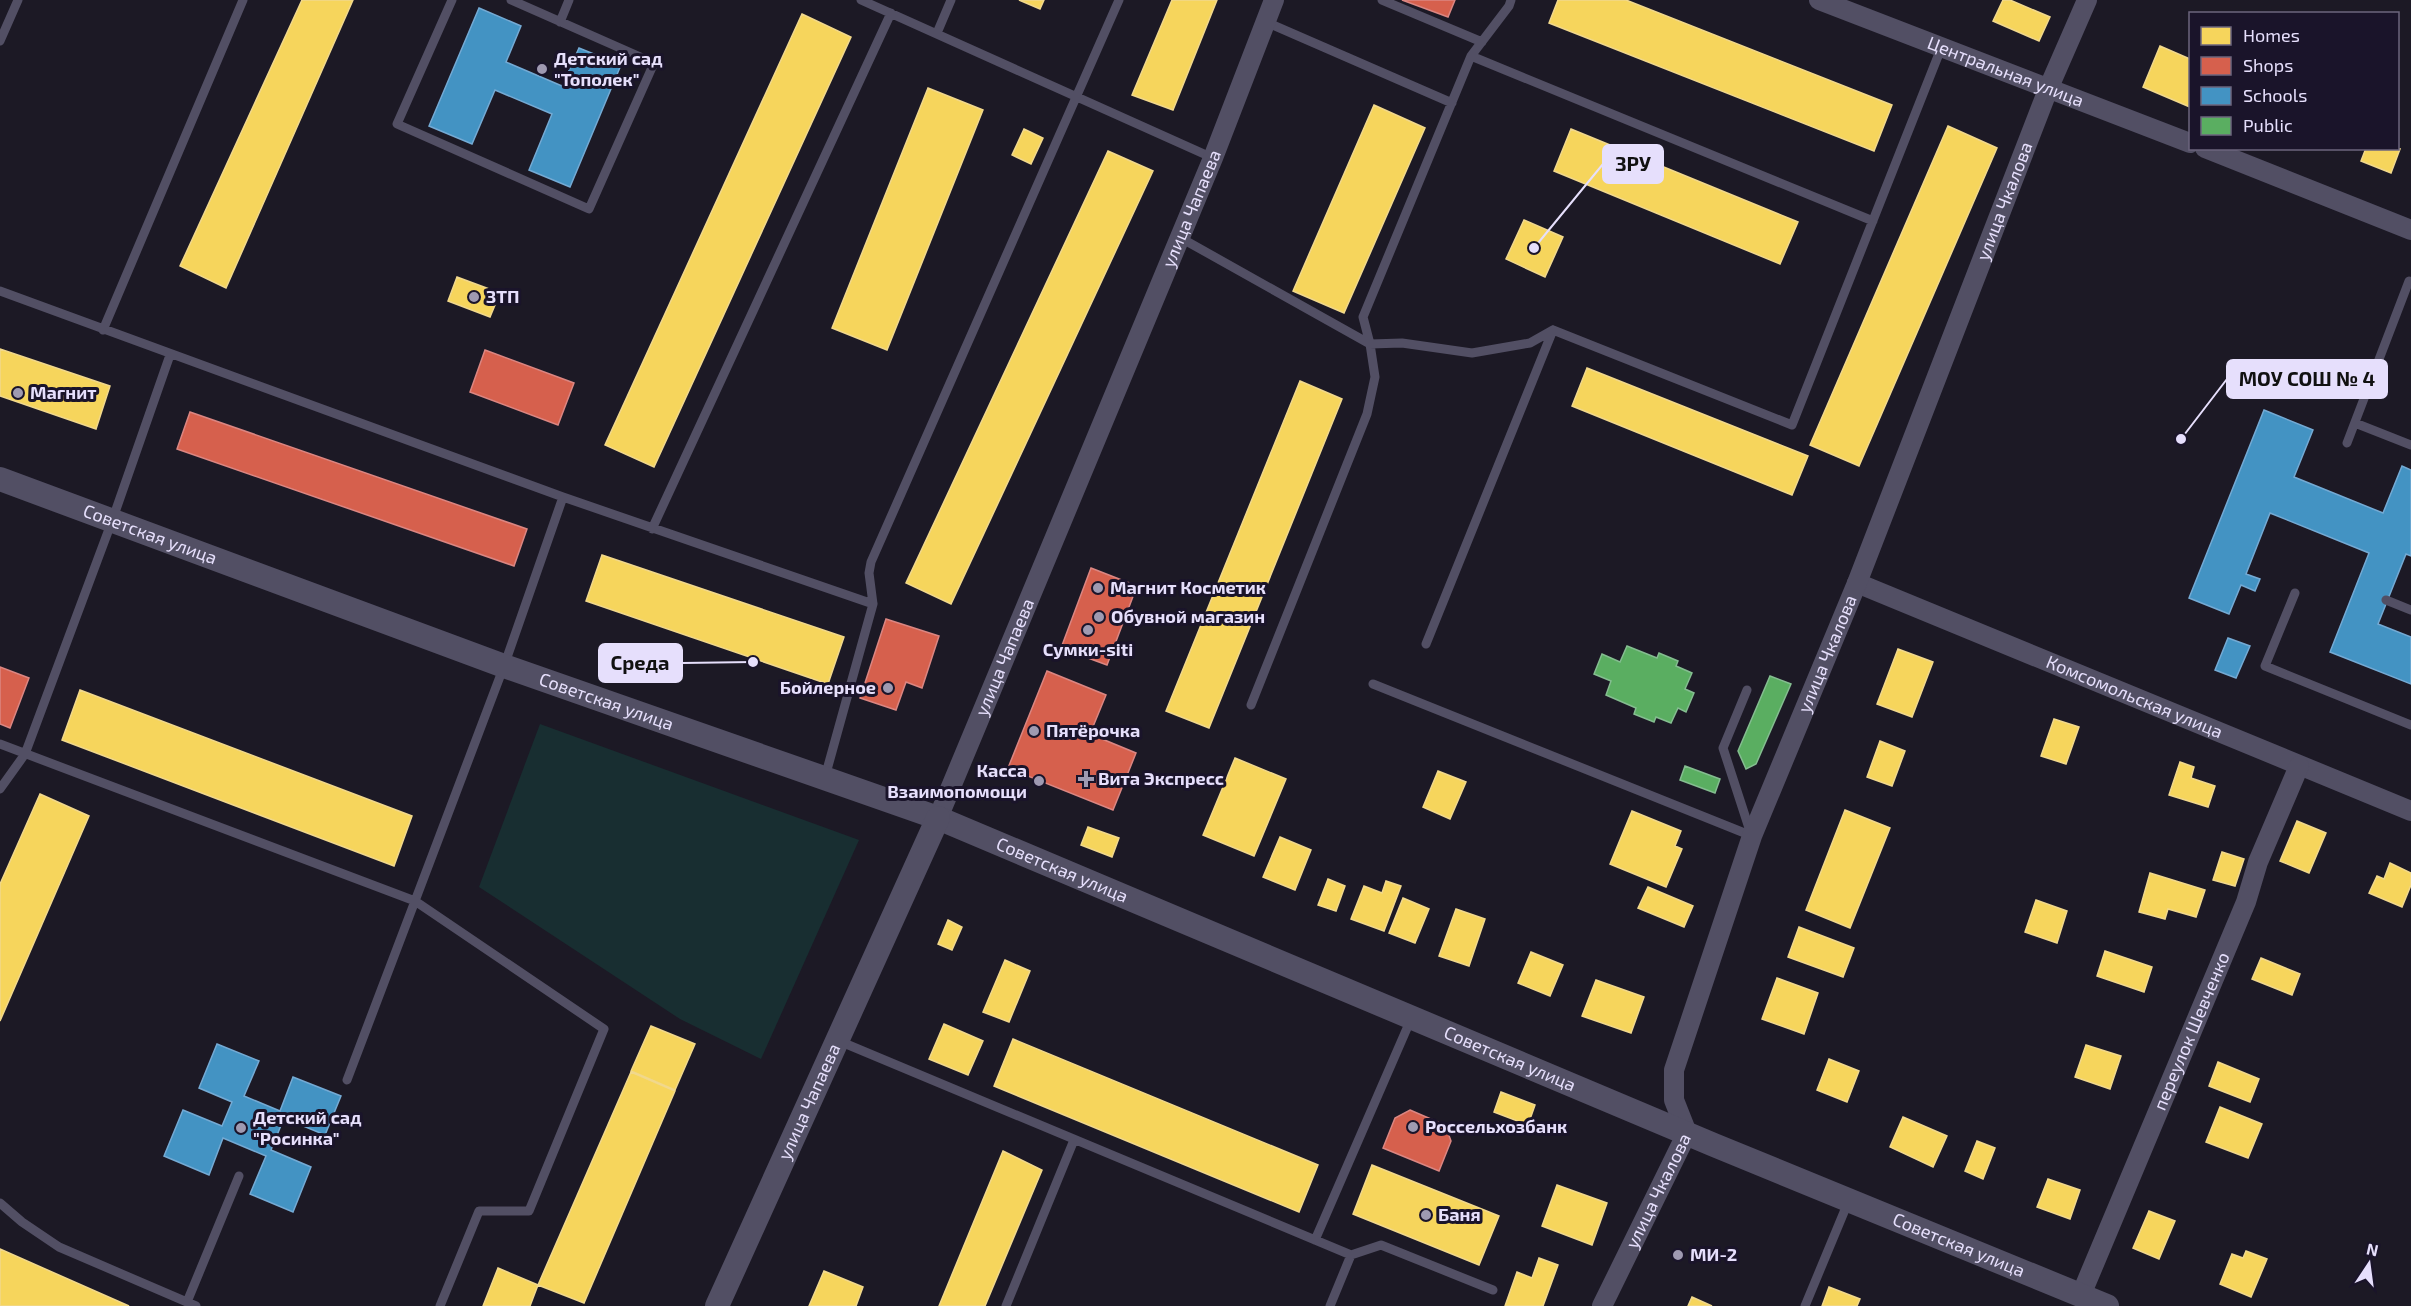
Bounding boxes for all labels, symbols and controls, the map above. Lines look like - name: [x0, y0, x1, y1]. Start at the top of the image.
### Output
- legend: [2189, 12, 2399, 150]
- text: Homes: [2243, 24, 2300, 46]
- street label: Центральная улица: [1925, 31, 2087, 111]
- place label: Детский сад "Тополек": [554, 47, 663, 90]
- text: Shops: [2243, 54, 2293, 76]
- marker: Детский сад "Тополек": [535, 62, 549, 76]
- text: Schools: [2243, 84, 2307, 106]
- text: Public: [2243, 114, 2293, 136]
- street label: улица Чкалова: [1971, 139, 2037, 264]
- callout: ЗРУ: [1603, 145, 1663, 183]
- street label: улица Чапаева: [1157, 146, 1225, 271]
- text: ЗРУ: [1615, 151, 1651, 175]
- place label: ЗТП: [486, 285, 520, 307]
- marker: ЗТП: [467, 290, 481, 304]
- callout: МОУ СОШ № 4: [2227, 360, 2387, 398]
- text: МОУ СОШ № 4: [2239, 366, 2376, 390]
- place label: Магнит: [30, 381, 96, 403]
- marker: Магнит: [11, 386, 25, 400]
- street label: Советская улица: [80, 499, 220, 569]
- place label: Магнит Косметик: [1110, 576, 1266, 598]
- marker: Магнит Косметик: [1091, 581, 1105, 595]
- street label: улица Чкалова: [1792, 591, 1861, 716]
- street label: улица Чапаева: [970, 595, 1038, 719]
- place label: Обувной магазин: [1111, 605, 1265, 627]
- marker: Обувной магазин: [1092, 610, 1106, 624]
- marker: Сумки-siti: [1081, 623, 1095, 637]
- place label: Сумки-siti: [1043, 638, 1133, 660]
- callout: Среда: [599, 644, 682, 682]
- text: Среда: [610, 650, 670, 674]
- street label: Комсомольская улица: [2043, 650, 2226, 742]
- street label: Советская улица: [536, 667, 677, 735]
- place label: Бойлерное: [780, 676, 876, 698]
- marker: Бойлерное: [881, 681, 895, 695]
- place label: Пятёрочка: [1046, 719, 1140, 741]
- marker: Пятёрочка: [1027, 724, 1041, 738]
- place label: Касса Взаимопомощи: [887, 759, 1027, 802]
- place label: Вита Экспресс: [1098, 767, 1224, 789]
- marker: Вита Экспресс: [1079, 772, 1093, 786]
- marker: Касса Взаимопомощи: [1032, 774, 1046, 788]
- street label: Советская улица: [993, 832, 1132, 907]
- street label: переулок Шевченко: [2148, 949, 2234, 1113]
- street label: Советская улица: [1441, 1021, 1580, 1096]
- street label: улица Чапаева: [773, 1040, 844, 1163]
- place label: Детский сад "Росинка": [253, 1106, 362, 1149]
- place label: Россельхозбанк: [1425, 1115, 1567, 1137]
- marker: Россельхозбанк: [1406, 1120, 1420, 1134]
- marker: Детский сад "Росинка": [234, 1121, 248, 1135]
- street label: улица Чкалова: [1620, 1130, 1695, 1252]
- place label: Баня: [1438, 1203, 1481, 1225]
- street label: Советская улица: [1890, 1207, 2029, 1281]
- marker: Баня: [1419, 1208, 1433, 1222]
- north arrow: [2339, 1234, 2399, 1294]
- text: N: [2365, 1238, 2380, 1259]
- place label: МИ-2: [1690, 1243, 1737, 1265]
- marker: МИ-2: [1671, 1248, 1685, 1262]

